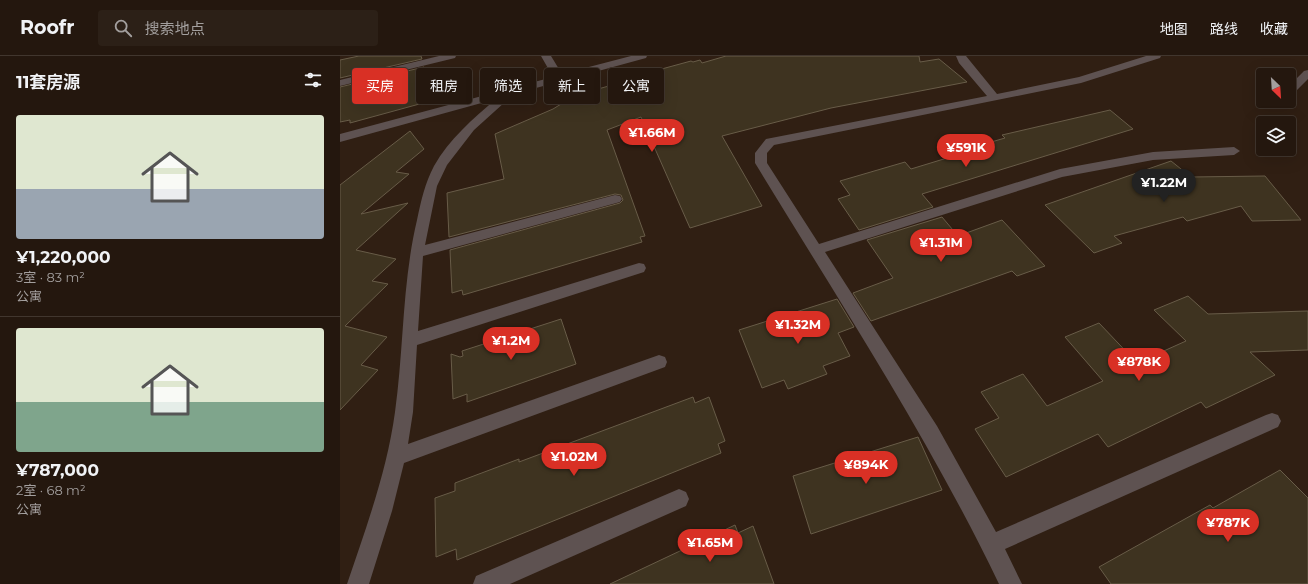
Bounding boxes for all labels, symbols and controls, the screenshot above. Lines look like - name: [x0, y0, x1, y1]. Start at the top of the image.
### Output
- search box: [98, 10, 378, 46]
- text: Roofr: [20, 16, 74, 39]
- icon: search: [112, 17, 134, 39]
- text: 搜索地点: [144, 19, 204, 38]
- text: 地图: [1160, 20, 1188, 38]
- text: 路线: [1210, 20, 1238, 38]
- text: 收藏: [1260, 20, 1288, 38]
- chip: 买房: [352, 68, 408, 104]
- chip: 租房: [416, 68, 472, 104]
- chip: 筛选: [480, 68, 536, 104]
- chip: 新上: [544, 68, 600, 104]
- chip: 公寓: [608, 68, 664, 104]
- north arrow: [1256, 68, 1296, 108]
- map controls: [1256, 68, 1296, 156]
- icon: filters: [302, 69, 324, 91]
- text: 11套房源: [16, 72, 80, 92]
- button: layers: [1256, 116, 1296, 156]
- pin: ¥1.66M: [619, 119, 685, 153]
- text: ¥1.66M: [628, 124, 676, 140]
- pin: ¥591K: [938, 134, 994, 168]
- text: ¥591K: [946, 139, 986, 155]
- icon: home: [134, 141, 206, 213]
- pin: ¥1.22M: [1131, 169, 1197, 203]
- text: ¥1.22M: [1141, 174, 1187, 190]
- pin: ¥1.31M: [908, 229, 974, 263]
- text: ¥1.31M: [919, 234, 963, 250]
- text: ¥1,220,000: [16, 247, 111, 267]
- text: 3室 · 83 m²: [16, 269, 85, 285]
- text: 公寓: [16, 288, 42, 304]
- pin: ¥1.32M: [765, 311, 831, 345]
- text: ¥1.32M: [775, 316, 821, 332]
- pin: ¥1.2M: [483, 327, 539, 361]
- text: ¥1.2M: [492, 332, 530, 348]
- pin: ¥878K: [1111, 348, 1167, 382]
- text: ¥878K: [1117, 353, 1161, 369]
- icon: home: [134, 354, 206, 426]
- pin: ¥1.02M: [541, 443, 607, 477]
- text: ¥1.02M: [550, 448, 598, 464]
- pin: ¥894K: [838, 451, 894, 485]
- text: ¥894K: [844, 456, 888, 472]
- text: ¥787,000: [16, 460, 99, 480]
- text: 2室 · 68 m²: [16, 482, 85, 498]
- text: 公寓: [16, 501, 42, 517]
- pin: ¥787K: [1200, 509, 1256, 543]
- text: ¥787K: [1206, 514, 1250, 530]
- pin: ¥1.65M: [677, 529, 743, 563]
- text: ¥1.65M: [687, 534, 733, 550]

